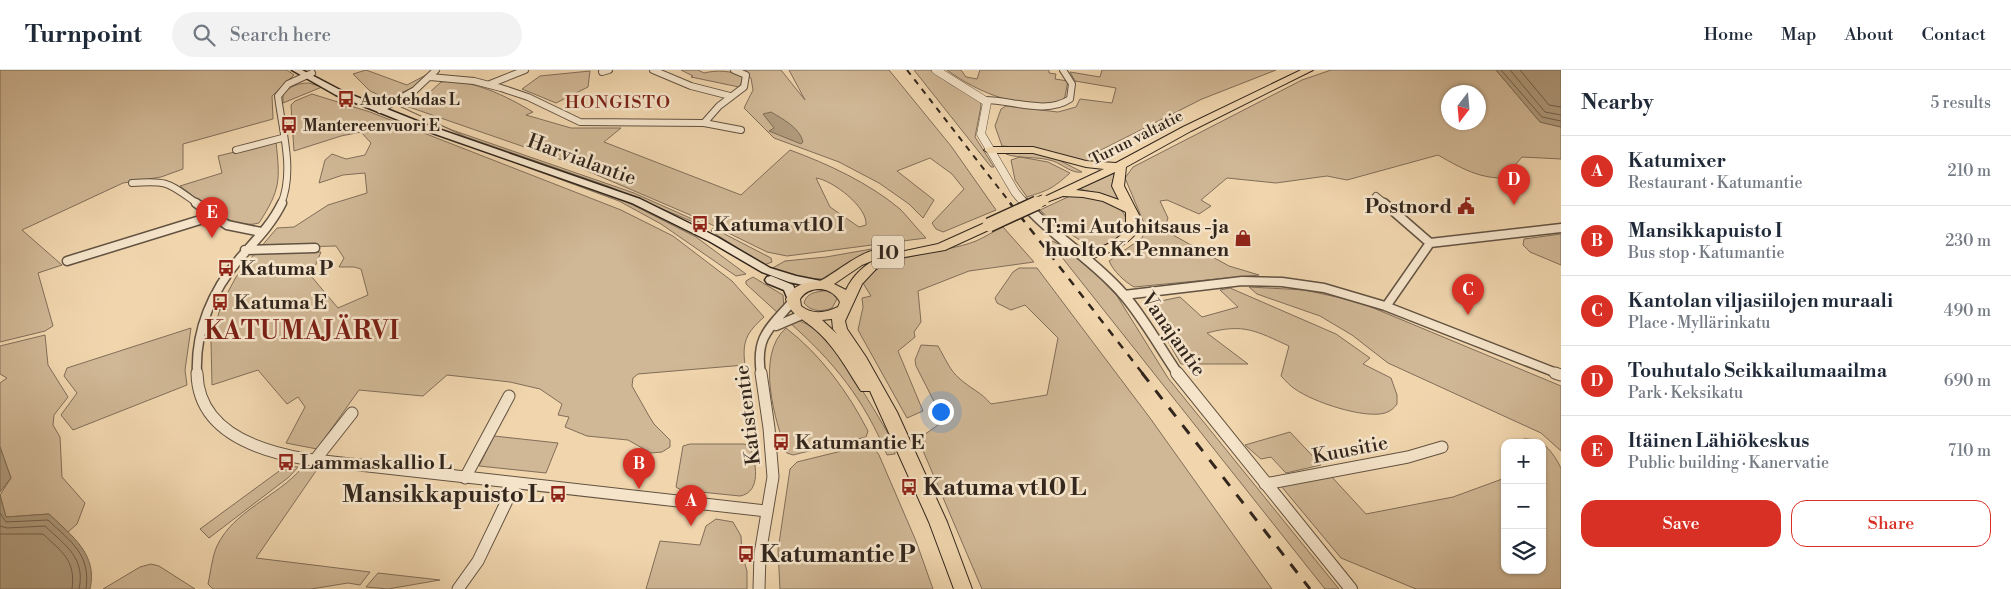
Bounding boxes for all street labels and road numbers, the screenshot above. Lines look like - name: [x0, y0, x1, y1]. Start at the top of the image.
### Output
- street label: Turun valtatie: [1086, 106, 1187, 170]
- street label: Harvialantie: [524, 129, 639, 192]
- road number: 10: [872, 236, 904, 268]
- street label: Vanajantie: [1134, 287, 1211, 382]
- street label: Katistentie: [730, 363, 767, 466]
- street label: Kuusitie: [1310, 431, 1390, 470]

